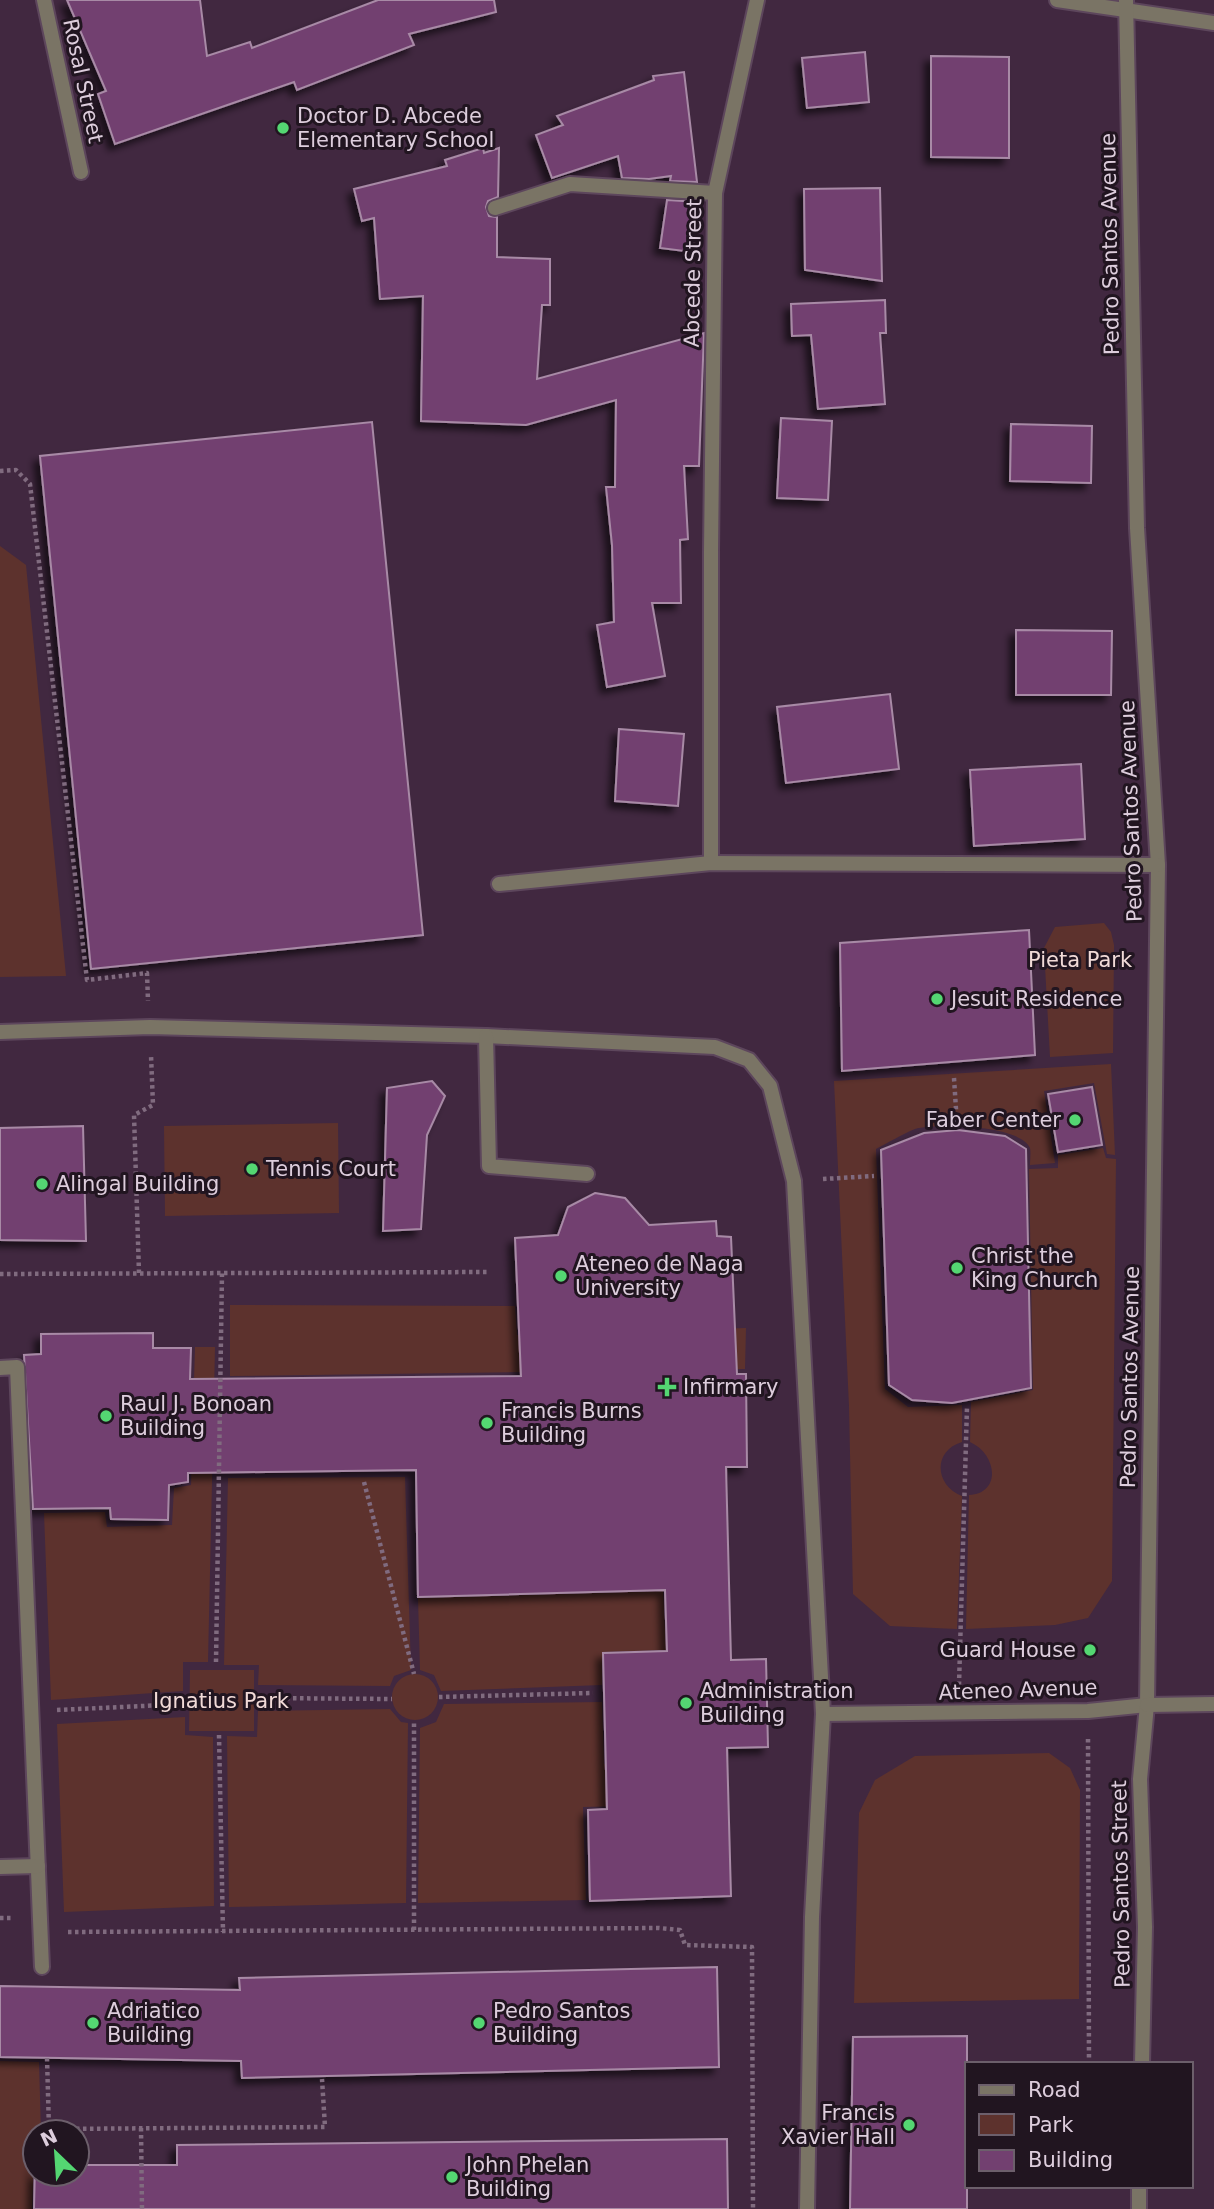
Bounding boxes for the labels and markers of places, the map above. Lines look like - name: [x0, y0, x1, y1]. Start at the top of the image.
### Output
- place label: Doctor D. Abcede Elementary School: [297, 104, 494, 152]
- marker: Doctor D. Abcede Elementary School: [275, 120, 291, 136]
- place label: Jesuit Residence: [949, 987, 1122, 1011]
- marker: Jesuit Residence: [929, 991, 945, 1007]
- place label: Faber Center: [926, 1108, 1061, 1132]
- marker: Faber Center: [1067, 1112, 1083, 1128]
- place label: Tennis Court: [265, 1157, 396, 1181]
- marker: Tennis Court: [244, 1161, 260, 1177]
- place label: Alingal Building: [56, 1172, 219, 1196]
- marker: Alingal Building: [34, 1176, 50, 1192]
- place label: Christ the King Church: [971, 1244, 1098, 1292]
- place label: Ateneo de Naga University: [575, 1252, 744, 1300]
- marker: Christ the King Church: [949, 1260, 965, 1276]
- marker: Ateneo de Naga University: [553, 1268, 569, 1284]
- place label: Infirmary: [683, 1375, 778, 1399]
- marker: Infirmary: [657, 1377, 677, 1397]
- place label: Raul J. Bonoan Building: [120, 1392, 272, 1440]
- place label: Francis Burns Building: [501, 1399, 642, 1447]
- marker: Raul J. Bonoan Building: [98, 1408, 114, 1424]
- marker: Francis Burns Building: [479, 1415, 495, 1431]
- place label: Guard House: [939, 1638, 1076, 1662]
- marker: Guard House: [1082, 1642, 1098, 1658]
- place label: Administration Building: [700, 1679, 854, 1727]
- marker: Administration Building: [678, 1695, 694, 1711]
- place label: Adriatico Building: [107, 1999, 200, 2047]
- place label: Pedro Santos Building: [493, 1999, 630, 2047]
- marker: Adriatico Building: [85, 2015, 101, 2031]
- marker: Pedro Santos Building: [471, 2015, 487, 2031]
- place label: Francis Xavier Hall: [781, 2101, 895, 2149]
- marker: Francis Xavier Hall: [901, 2117, 917, 2133]
- place label: John Phelan Building: [464, 2153, 589, 2201]
- marker: John Phelan Building: [444, 2169, 460, 2185]

